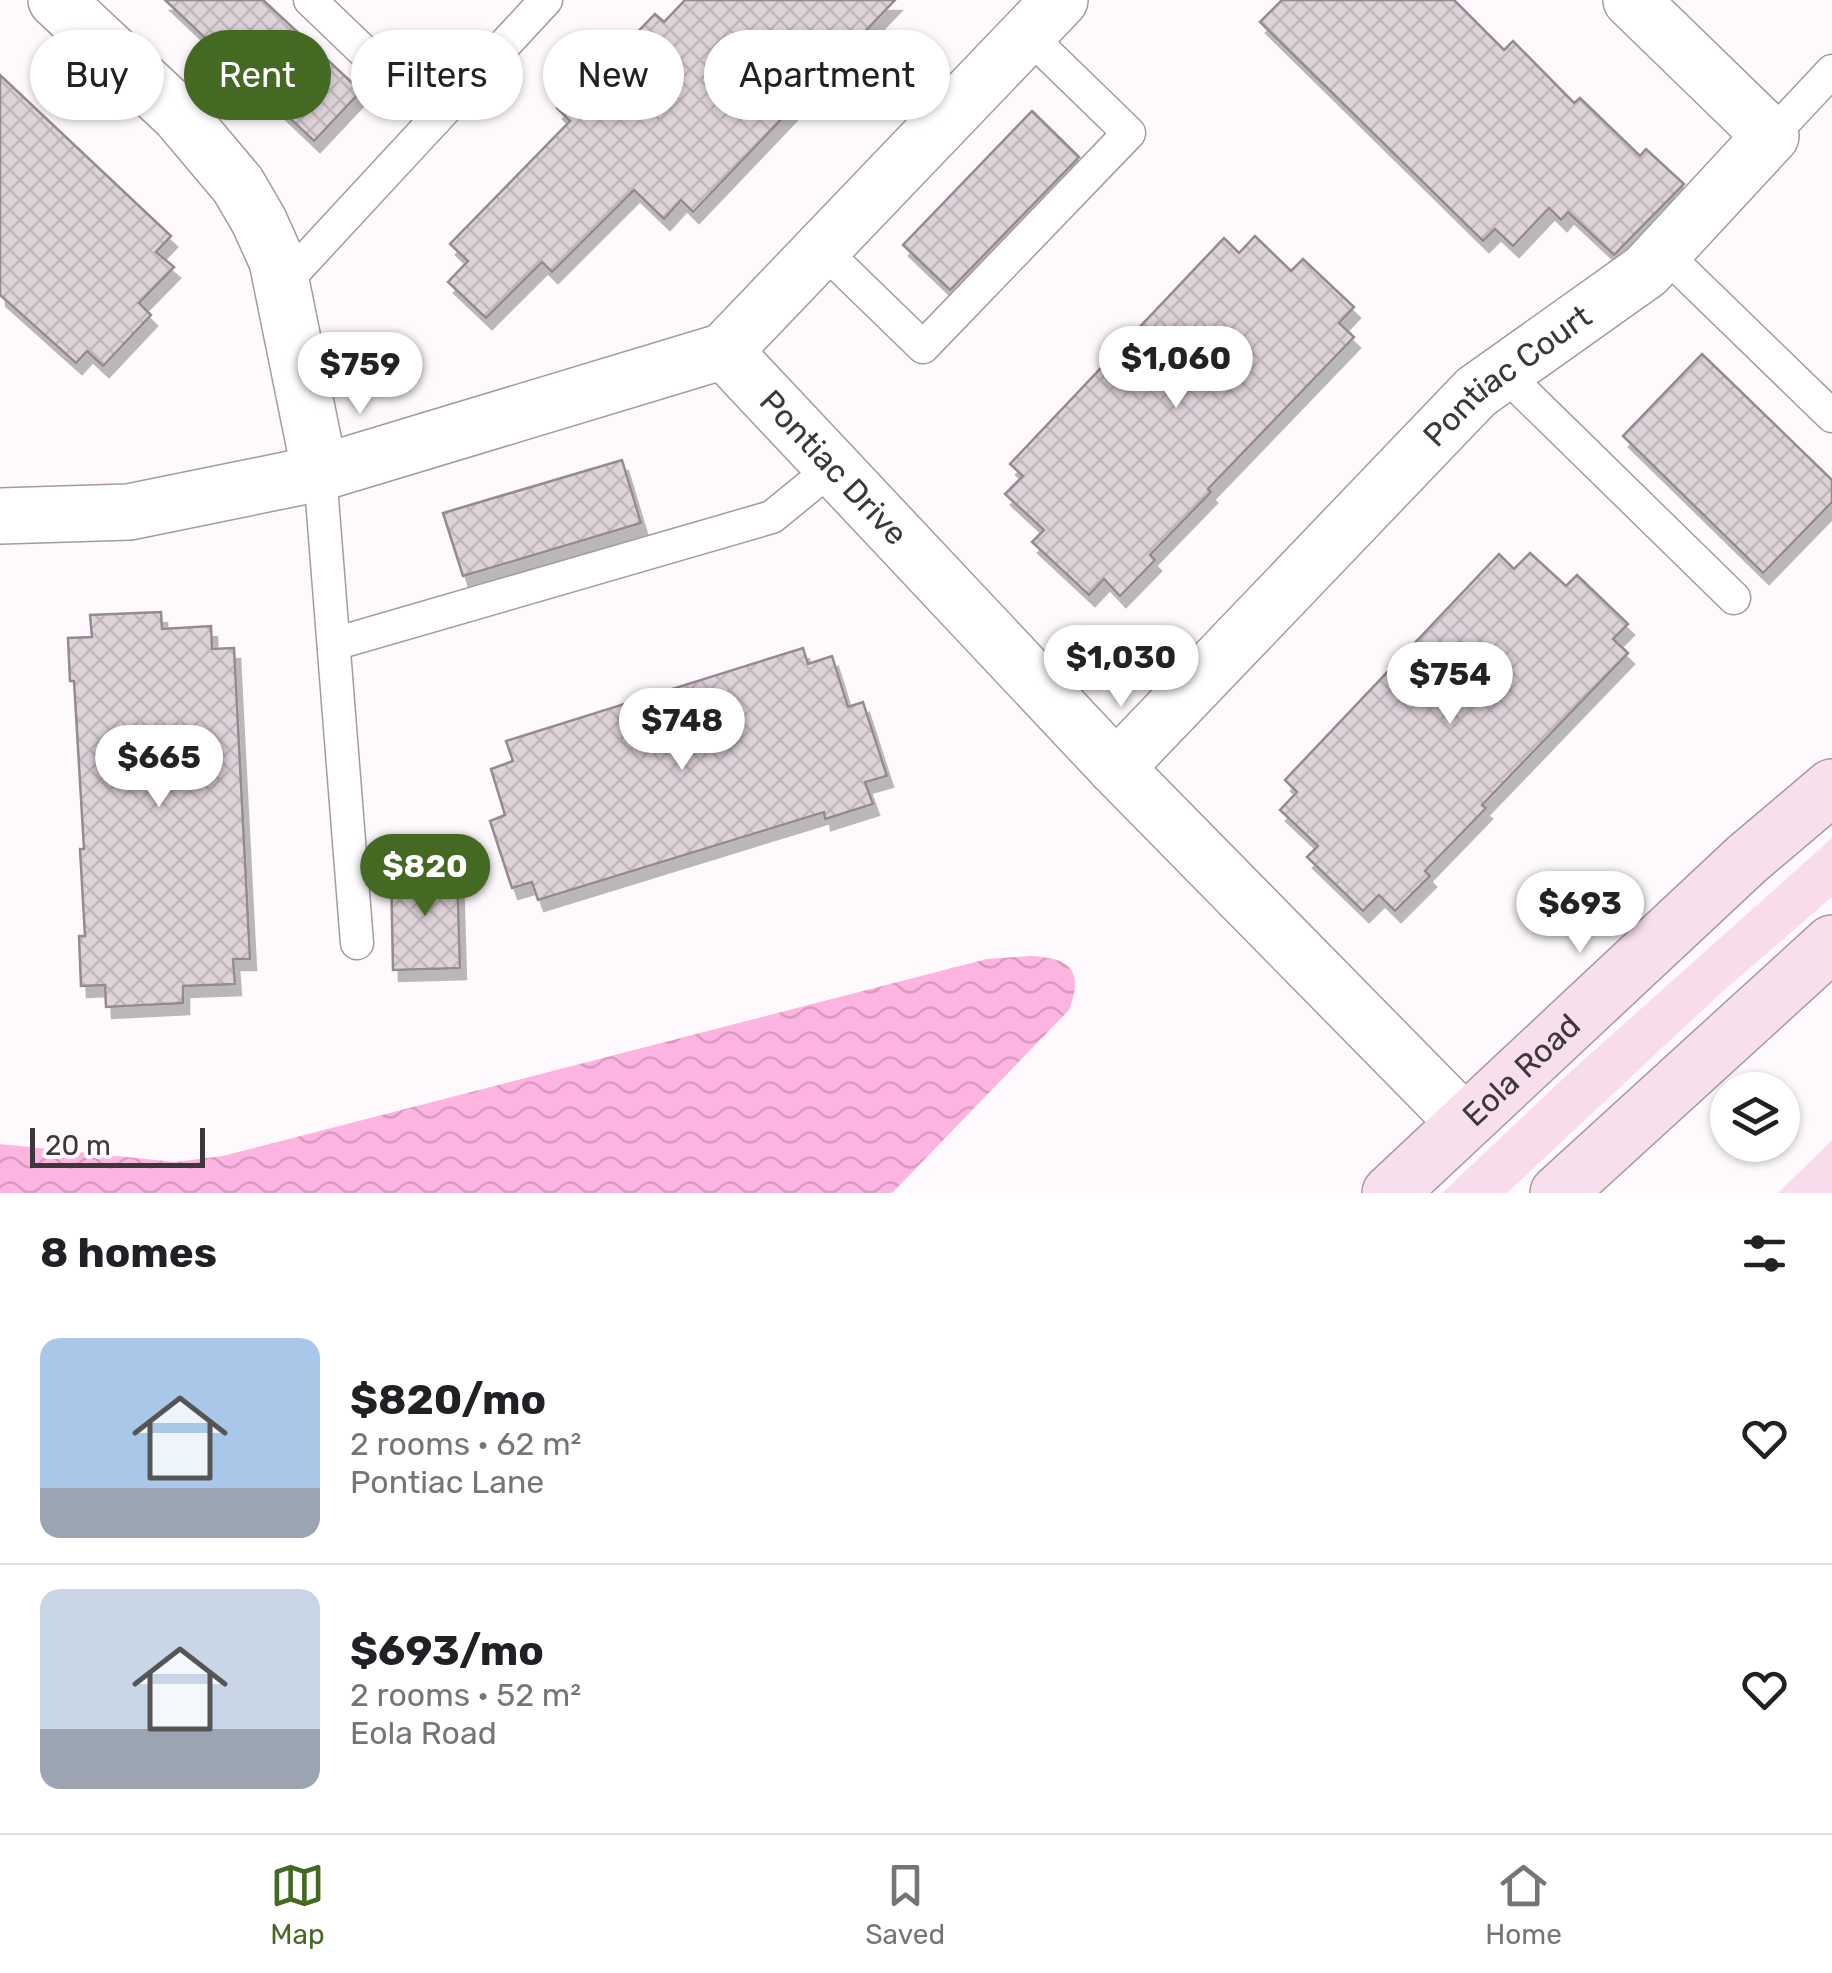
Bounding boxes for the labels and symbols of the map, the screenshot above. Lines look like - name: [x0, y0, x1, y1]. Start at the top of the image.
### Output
- street label: Pontiac Court: [1415, 297, 1599, 454]
- pin: $1,060: [1095, 326, 1257, 411]
- pin: $759: [301, 332, 419, 417]
- street label: Pontiac Drive: [752, 382, 915, 553]
- pin: $1,030: [1040, 625, 1202, 710]
- pin: $754: [1391, 642, 1509, 727]
- pin: $748: [623, 688, 741, 773]
- pin: $665: [100, 725, 218, 810]
- pin: $820: [366, 834, 484, 919]
- pin: $693: [1521, 871, 1639, 956]
- street label: Eola Road: [1455, 1006, 1588, 1134]
- scale bar: [30, 1123, 205, 1168]

